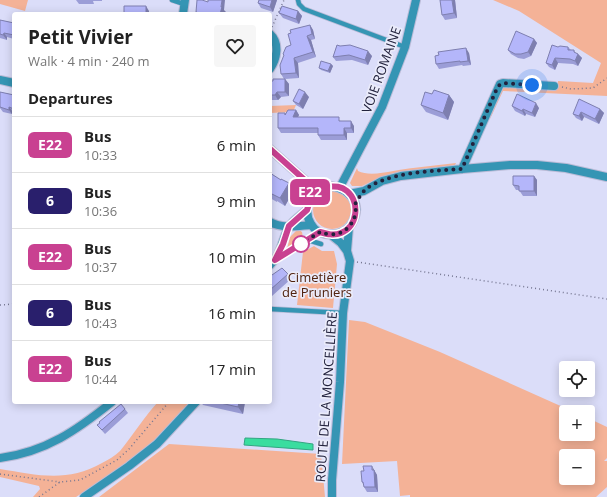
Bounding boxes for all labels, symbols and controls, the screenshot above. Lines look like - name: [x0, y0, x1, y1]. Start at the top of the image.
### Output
- text: Petit Vivier: [28, 24, 133, 50]
- street label: VOIE ROMAINE: [357, 24, 405, 116]
- button: heart: [214, 25, 256, 67]
- text: Walk · 4 min · 240 m: [28, 52, 150, 70]
- your location: [522, 75, 542, 95]
- text: Departures: [28, 88, 113, 108]
- text: Bus: [84, 126, 111, 146]
- text: E22: [38, 135, 62, 154]
- text: 6 min: [217, 135, 256, 155]
- text: 10:33: [84, 146, 117, 164]
- line badge: E22: [287, 179, 333, 205]
- text: Bus: [84, 182, 111, 202]
- text: E22: [298, 182, 322, 201]
- text: 6: [46, 191, 54, 210]
- text: 9 min: [217, 191, 256, 211]
- text: 10:36: [84, 202, 117, 220]
- unlabelled marker: [292, 235, 310, 253]
- text: Bus: [84, 238, 111, 258]
- text: E22: [38, 247, 62, 266]
- text: 10 min: [208, 247, 256, 267]
- text: 10:37: [84, 258, 117, 276]
- park label: Cimetière de Pruniers: [282, 268, 352, 301]
- text: Bus: [84, 294, 111, 314]
- text: 6: [46, 303, 54, 322]
- text: 16 min: [208, 303, 256, 323]
- street label: ROUTE DE LA MONCELLIÈRE: [311, 311, 341, 483]
- text: 10:43: [84, 314, 117, 332]
- text: Bus: [84, 350, 111, 370]
- text: E22: [38, 359, 62, 378]
- text: 17 min: [208, 359, 256, 379]
- map controls: [559, 361, 595, 485]
- button: locate: [559, 361, 595, 397]
- text: 10:44: [84, 370, 117, 388]
- button: +: [559, 405, 595, 441]
- button: −: [559, 449, 595, 485]

